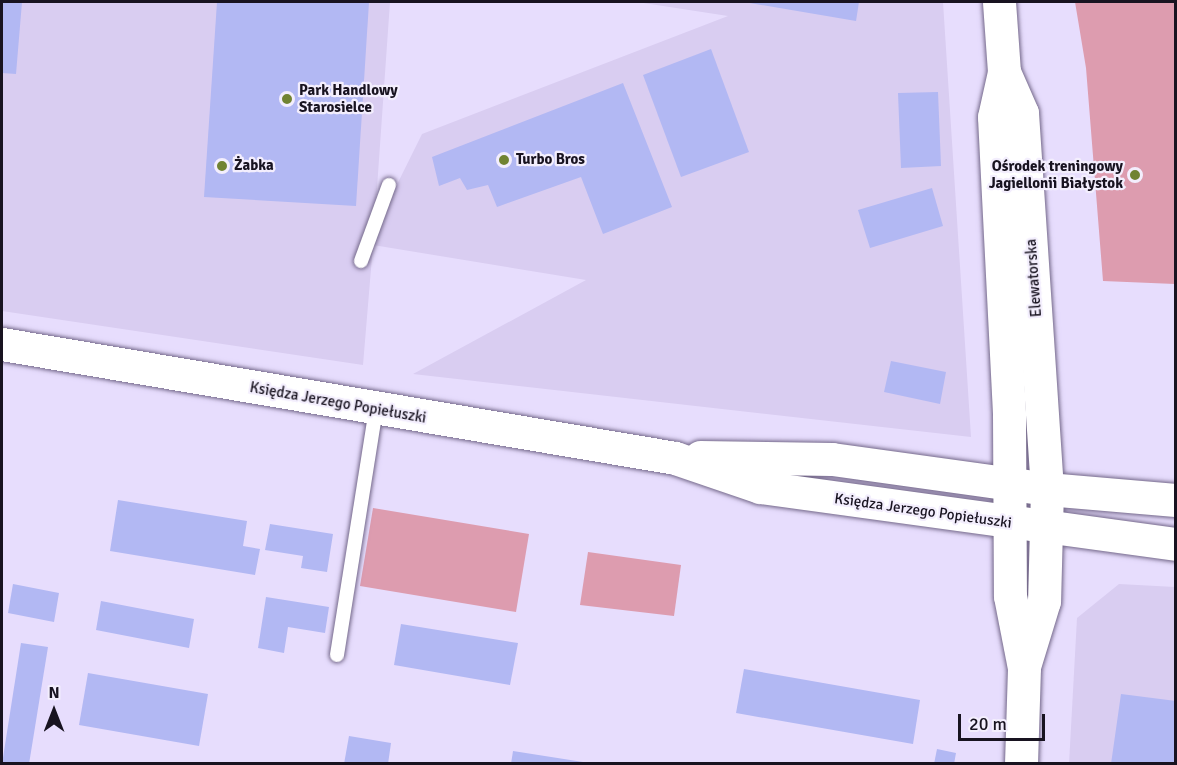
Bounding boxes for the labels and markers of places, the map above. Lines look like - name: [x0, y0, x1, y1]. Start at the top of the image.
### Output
- place label: Park Handlowy Starosielce: [299, 81, 398, 116]
- marker: Park Handlowy Starosielce: [280, 92, 294, 106]
- place label: Turbo Bros: [516, 151, 585, 169]
- marker: Turbo Bros: [497, 153, 511, 167]
- place label: Żabka: [234, 157, 274, 175]
- place label: Ośrodek treningowy Jagiellonii Białystok: [989, 157, 1123, 192]
- marker: Żabka: [215, 159, 229, 173]
- marker: Ośrodek treningowy Jagiellonii Białystok: [1128, 168, 1142, 182]

